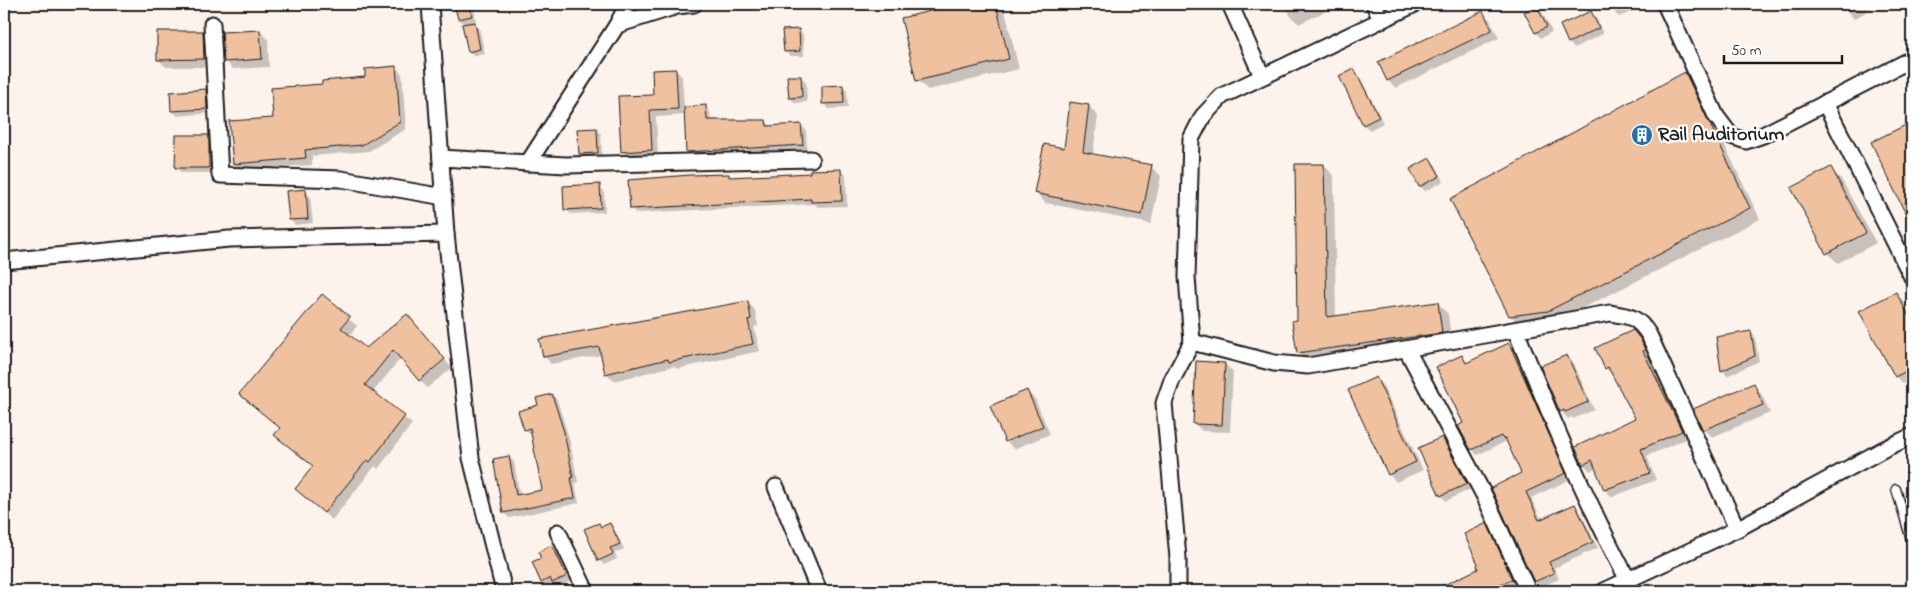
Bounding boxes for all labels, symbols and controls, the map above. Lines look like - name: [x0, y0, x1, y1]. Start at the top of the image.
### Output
- scale bar: [1724, 32, 1841, 64]
- text: 50 m: [1731, 40, 1762, 62]
- place label: Rail Auditorium: [1658, 121, 1785, 150]
- building icon: Rail Auditorium: [1630, 123, 1654, 147]

